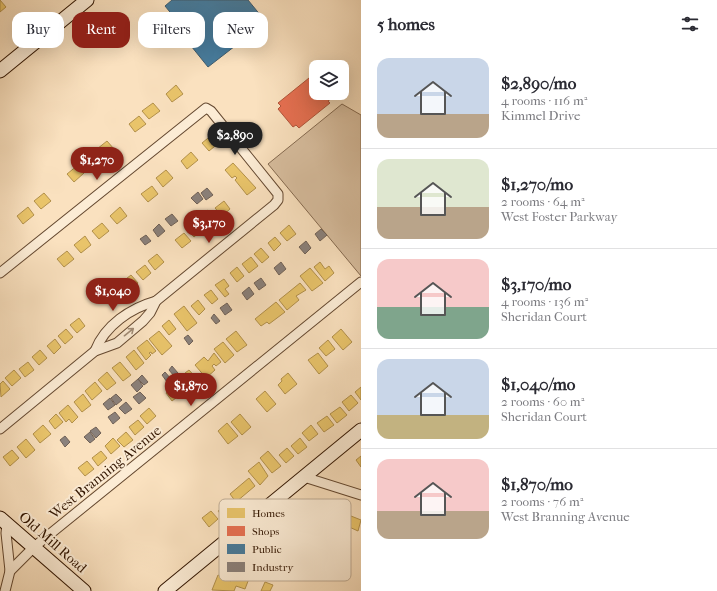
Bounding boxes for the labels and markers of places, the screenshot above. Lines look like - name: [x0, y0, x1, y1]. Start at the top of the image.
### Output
- pin: $2,890: [202, 122, 268, 156]
- pin: $1,270: [64, 147, 130, 181]
- pin: $3,170: [176, 210, 242, 244]
- pin: $1,040: [80, 278, 146, 312]
- pin: $1,870: [158, 373, 224, 407]

